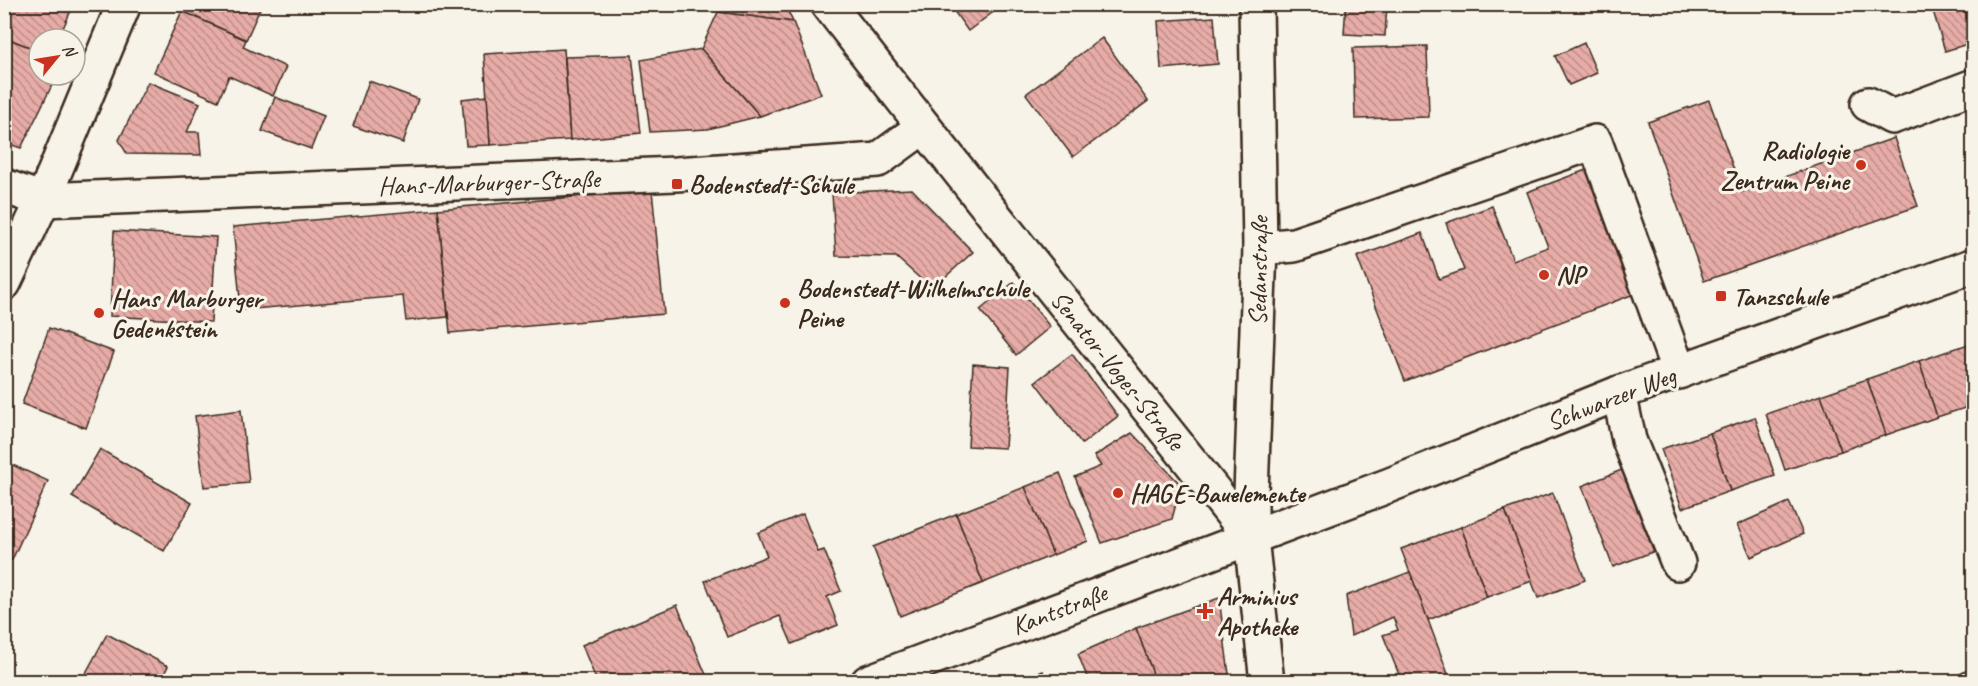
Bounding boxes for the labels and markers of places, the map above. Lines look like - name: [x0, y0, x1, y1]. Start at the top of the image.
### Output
- place label: Radiologie Zentrum Peine: [1721, 134, 1851, 197]
- marker: Radiologie Zentrum Peine: [1854, 158, 1868, 172]
- place label: Bodenstedt-Schule: [689, 168, 856, 201]
- marker: Bodenstedt-Schule: [670, 177, 684, 191]
- place label: NP: [1556, 259, 1588, 292]
- marker: NP: [1537, 268, 1551, 282]
- place label: Bodenstedt-Wilhelmschule Peine: [797, 272, 1031, 335]
- place label: Tanzschule: [1733, 280, 1830, 313]
- place label: Hans Marburger Gedenkstein: [111, 282, 264, 345]
- marker: Tanzschule: [1714, 289, 1728, 303]
- marker: Bodenstedt-Wilhelmschule Peine: [778, 296, 792, 310]
- marker: Hans Marburger Gedenkstein: [92, 306, 106, 320]
- place label: HAGE-Bauelemente: [1130, 477, 1307, 510]
- marker: HAGE-Bauelemente: [1111, 486, 1125, 500]
- place label: Arminius Apotheke: [1217, 580, 1300, 643]
- marker: Arminius Apotheke: [1198, 604, 1212, 618]

